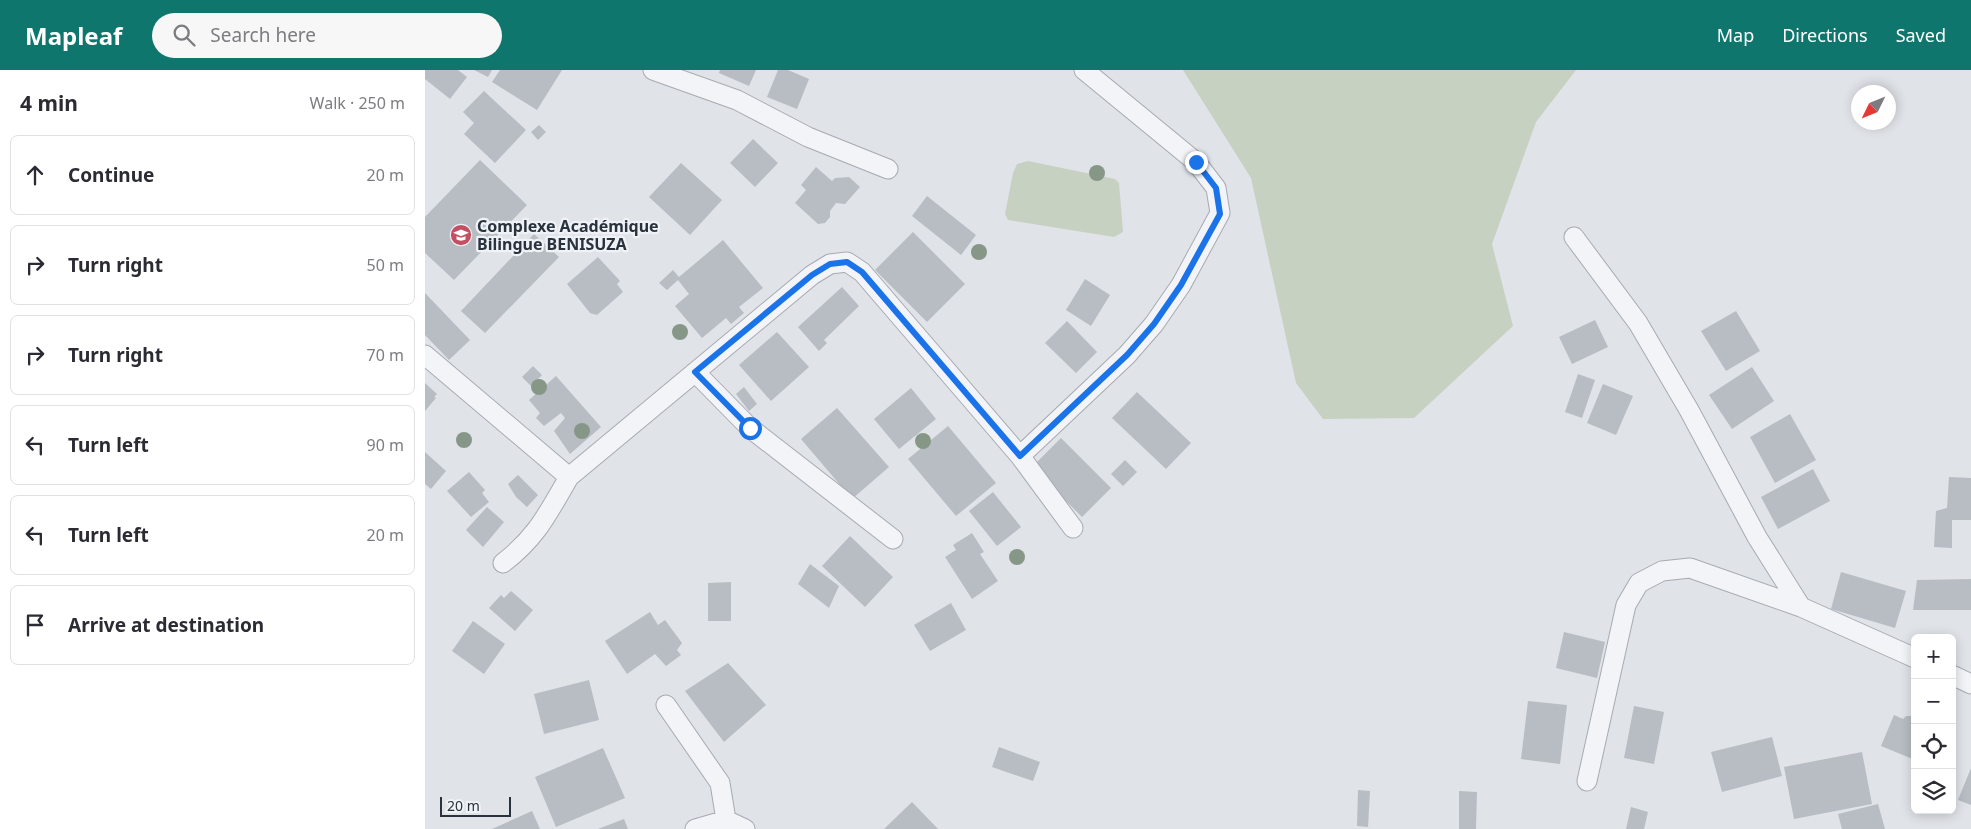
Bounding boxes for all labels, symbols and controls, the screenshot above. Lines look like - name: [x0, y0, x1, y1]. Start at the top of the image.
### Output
- search box: [152, 13, 502, 58]
- text: Mapleaf: [25, 19, 122, 52]
- icon: search: [170, 21, 198, 49]
- text: Search here: [210, 22, 316, 48]
- text: Map: [1717, 23, 1754, 47]
- text: Directions: [1782, 23, 1868, 47]
- text: Saved: [1896, 23, 1946, 47]
- north arrow: [1851, 85, 1896, 130]
- text: 4 min: [20, 89, 78, 117]
- text: Walk · 250 m: [310, 92, 405, 114]
- route end: [1185, 151, 1208, 174]
- icon: ahead: [21, 161, 49, 189]
- text: Continue: [68, 162, 154, 188]
- text: 20 m: [367, 164, 404, 186]
- place label: Complexe Académique Bilingue BENISUZA: [477, 215, 659, 255]
- school or university icon: Complexe Académique Bilingue BENISUZA: [449, 223, 473, 247]
- icon: right: [21, 251, 49, 279]
- text: Turn right: [68, 252, 163, 278]
- text: 50 m: [367, 254, 404, 276]
- icon: right: [21, 341, 49, 369]
- text: Turn right: [68, 342, 163, 368]
- text: 70 m: [367, 344, 404, 366]
- route start: [739, 417, 762, 440]
- icon: left: [21, 431, 49, 459]
- text: Turn left: [68, 432, 149, 458]
- text: 90 m: [367, 434, 404, 456]
- icon: left: [21, 521, 49, 549]
- text: Turn left: [68, 522, 149, 548]
- text: 20 m: [367, 524, 404, 546]
- icon: arrive: [21, 611, 49, 639]
- text: Arrive at destination: [68, 612, 264, 638]
- map controls: [1911, 634, 1956, 814]
- button: +: [1911, 634, 1956, 679]
- button: −: [1911, 679, 1956, 724]
- button: locate: [1911, 724, 1956, 769]
- button: layers: [1911, 769, 1956, 814]
- scale bar: [440, 794, 511, 817]
- text: 20 m: [447, 796, 480, 815]

